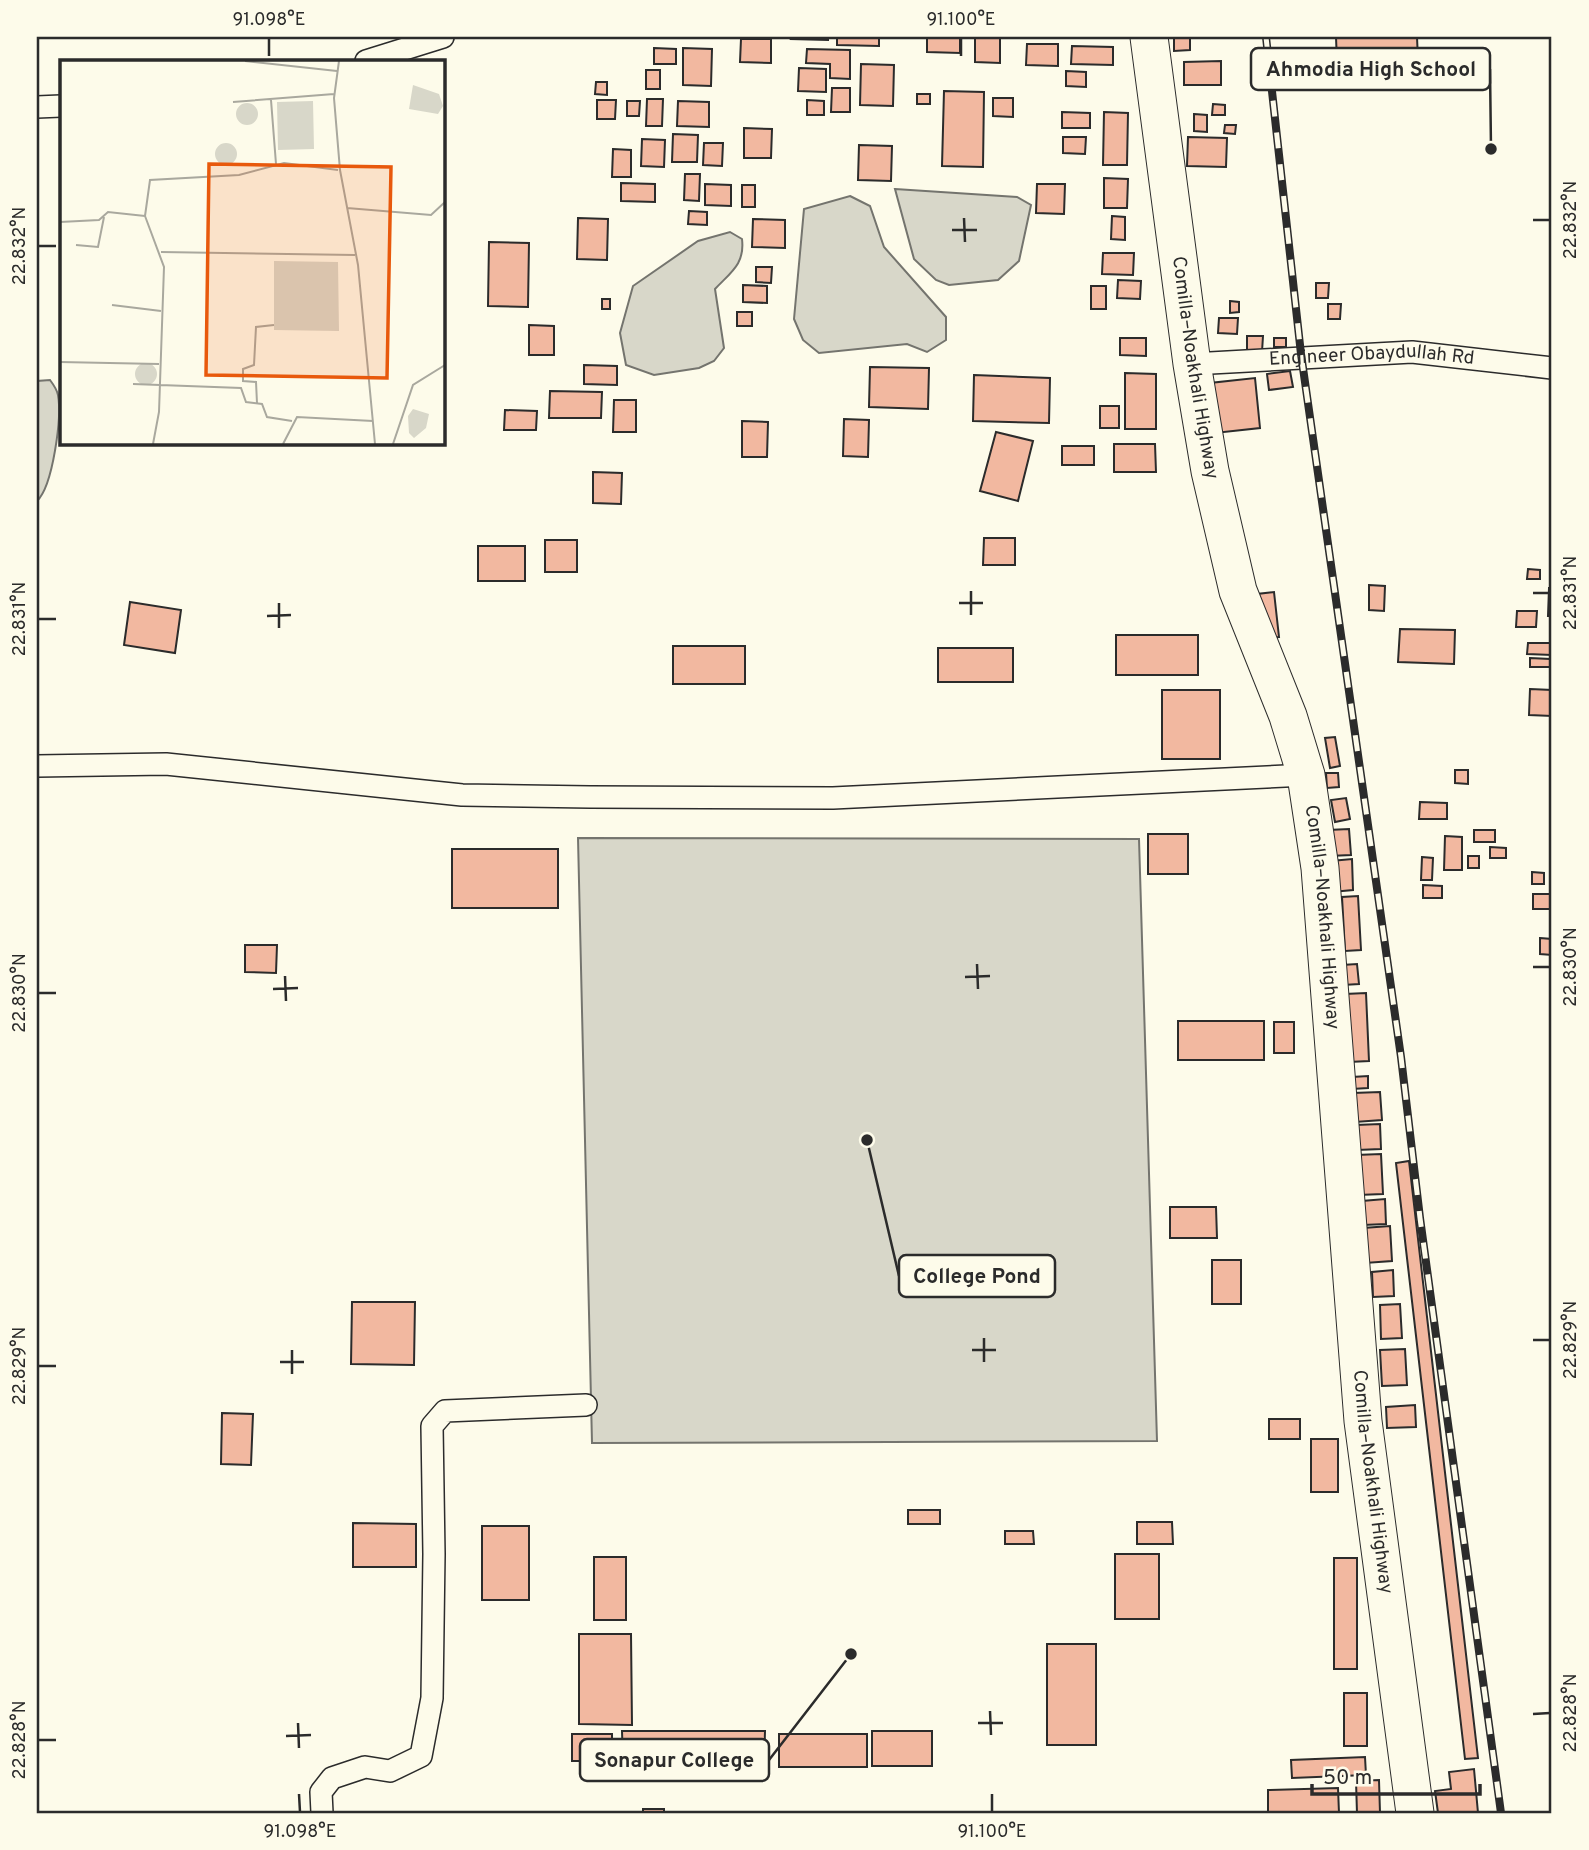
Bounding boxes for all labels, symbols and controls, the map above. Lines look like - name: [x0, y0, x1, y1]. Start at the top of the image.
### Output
- text: 91.098°E: [233, 9, 305, 32]
- text: 91.100°E: [926, 9, 996, 32]
- callout: Ahmodia High School: [1251, 48, 1490, 90]
- text: Ahmodia High School: [1266, 57, 1476, 84]
- inset map: [60, 60, 444, 444]
- text: 22.832°N: [1560, 181, 1583, 259]
- text: 22.832°N: [9, 207, 32, 285]
- street label: Comilla–Noakhali Highway: [1166, 255, 1224, 482]
- street label: Engineer Obaydullah Rd: [1268, 340, 1476, 372]
- text: 22.831°N: [1560, 556, 1583, 630]
- text: 22.831°N: [9, 582, 32, 656]
- street label: Comilla–Noakhali Highway: [1299, 803, 1345, 1030]
- text: 22.830°N: [1560, 927, 1583, 1007]
- text: 22.830°N: [9, 953, 32, 1033]
- callout: College Pond: [899, 1255, 1055, 1297]
- text: College Pond: [913, 1264, 1041, 1291]
- text: 22.829°N: [1560, 1301, 1583, 1379]
- text: 22.829°N: [9, 1327, 32, 1405]
- street label: Comilla–Noakhali Highway: [1347, 1369, 1398, 1595]
- text: 22.828°N: [1560, 1674, 1583, 1752]
- text: 22.828°N: [9, 1701, 32, 1779]
- callout: Sonapur College: [580, 1739, 769, 1781]
- text: Sonapur College: [594, 1748, 754, 1775]
- scale bar: [1312, 1752, 1480, 1796]
- text: 50 m: [1323, 1765, 1372, 1792]
- text: 91.098°E: [264, 1821, 336, 1844]
- text: 91.100°E: [957, 1821, 1027, 1844]

